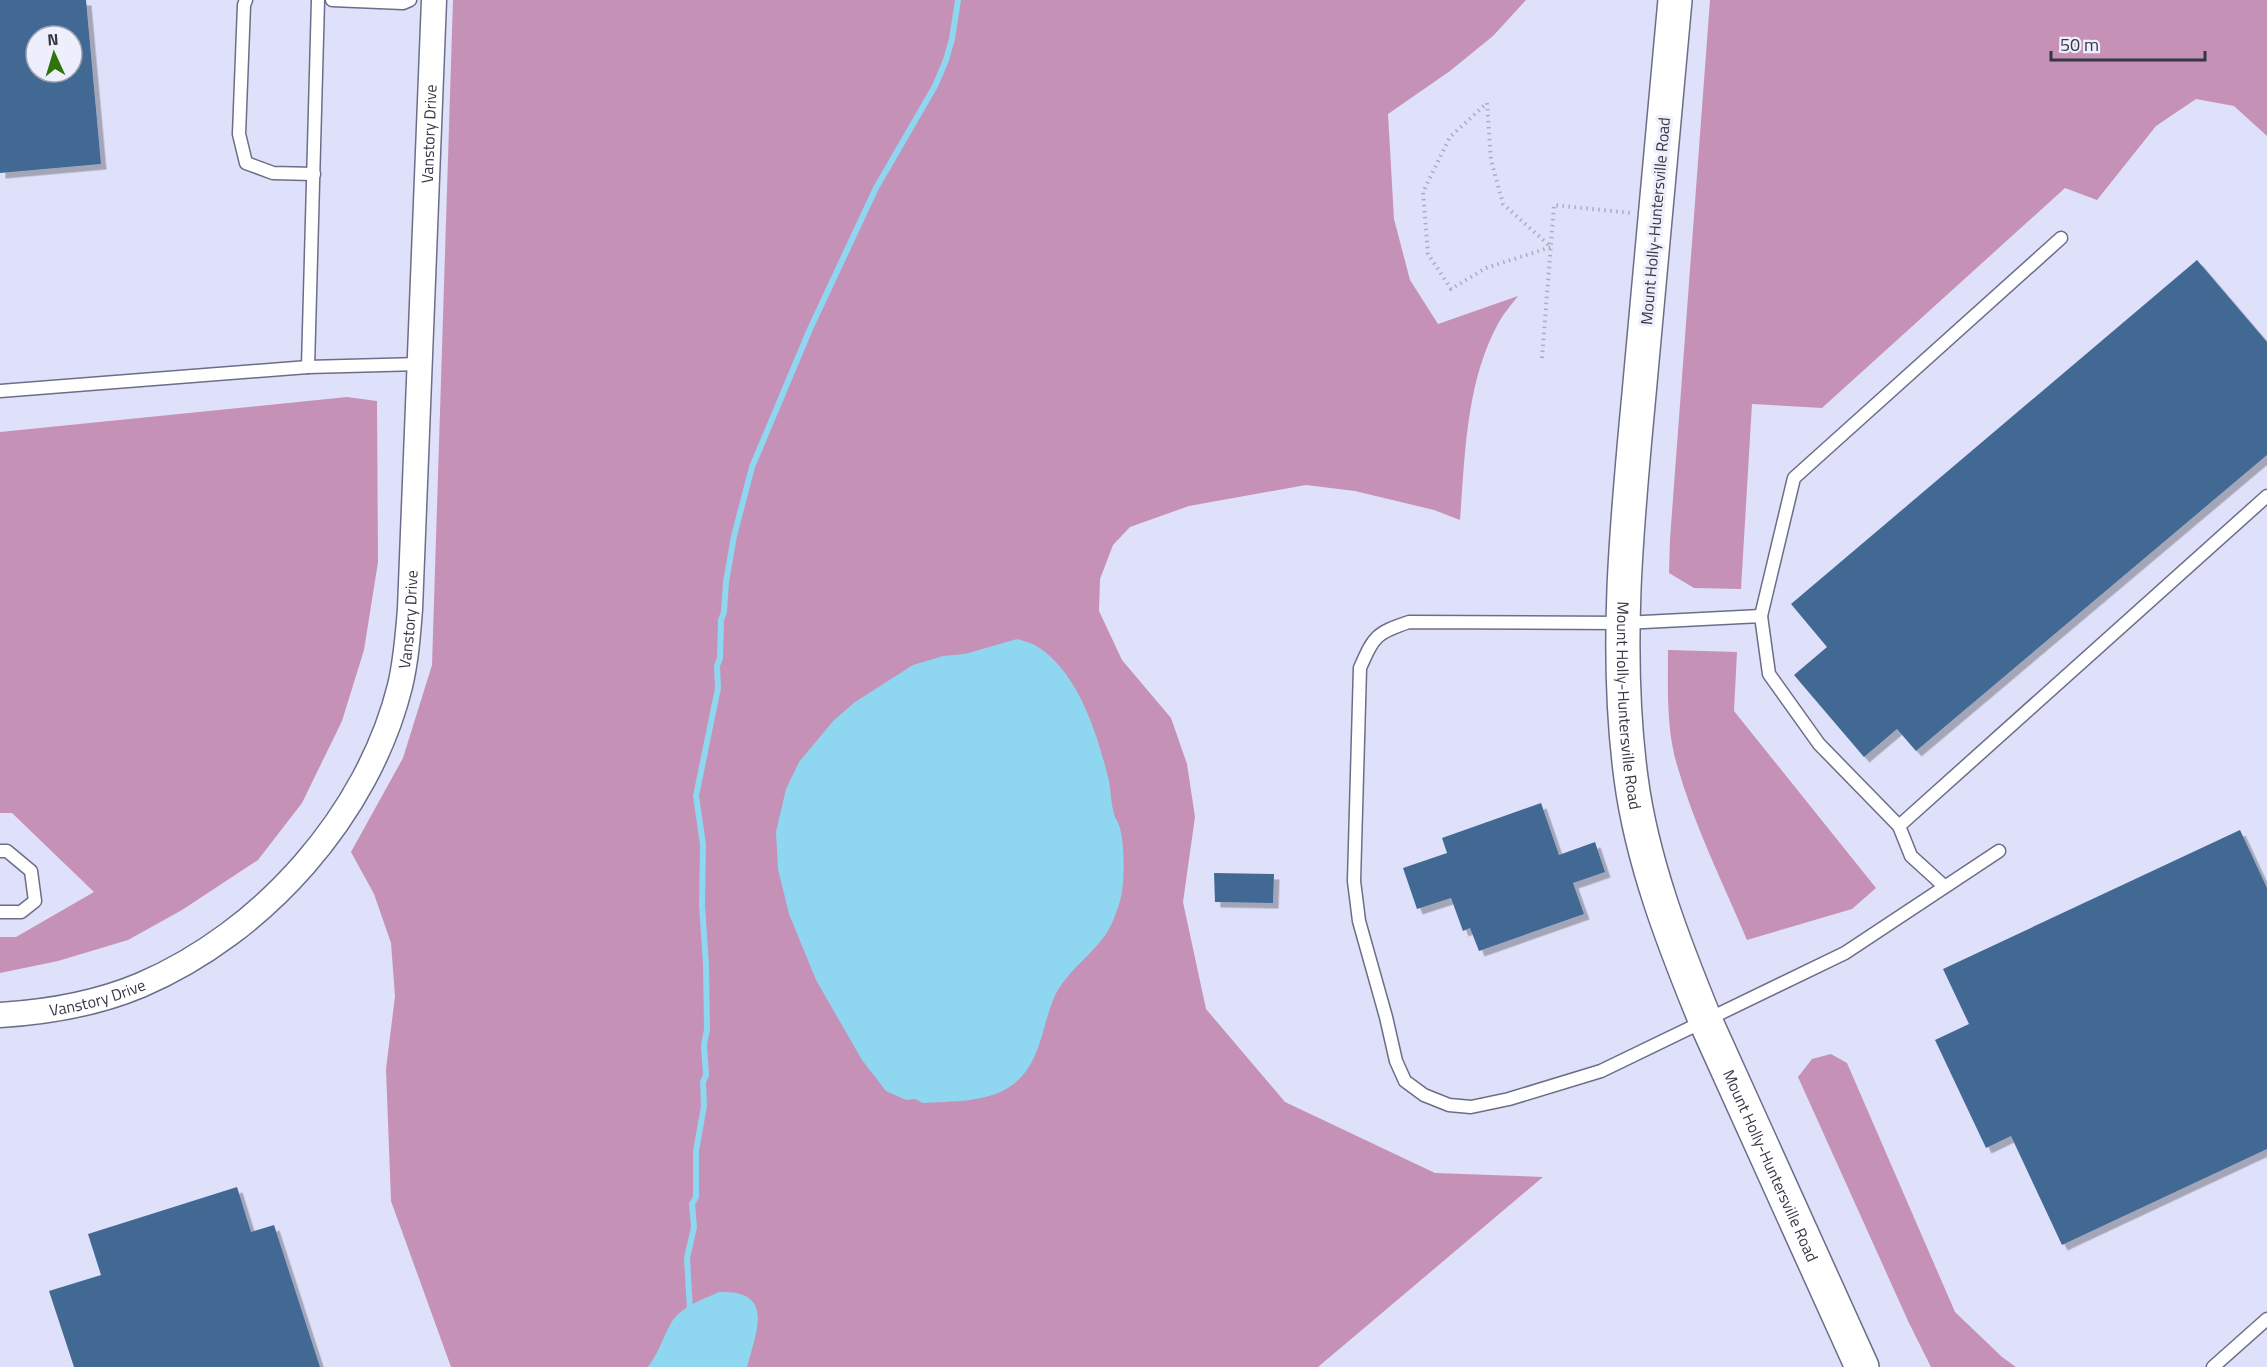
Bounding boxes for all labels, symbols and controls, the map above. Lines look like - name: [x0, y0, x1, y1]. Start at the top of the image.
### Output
- north arrow: [24, 24, 84, 84]
- scale bar: [2051, 24, 2206, 62]
- text: N: [47, 27, 59, 51]
- text: 50 m: [2060, 31, 2099, 58]
- street label: Vanstory Drive: [415, 84, 443, 184]
- street label: Mount Holly-Huntersville Road: [1634, 116, 1676, 326]
- street label: Vanstory Drive: [392, 570, 424, 670]
- street label: Mount Holly-Huntersville Road: [1611, 601, 1648, 811]
- street label: Vanstory Drive: [47, 973, 149, 1022]
- street label: Mount Holly-Huntersville Road: [1717, 1065, 1825, 1265]

